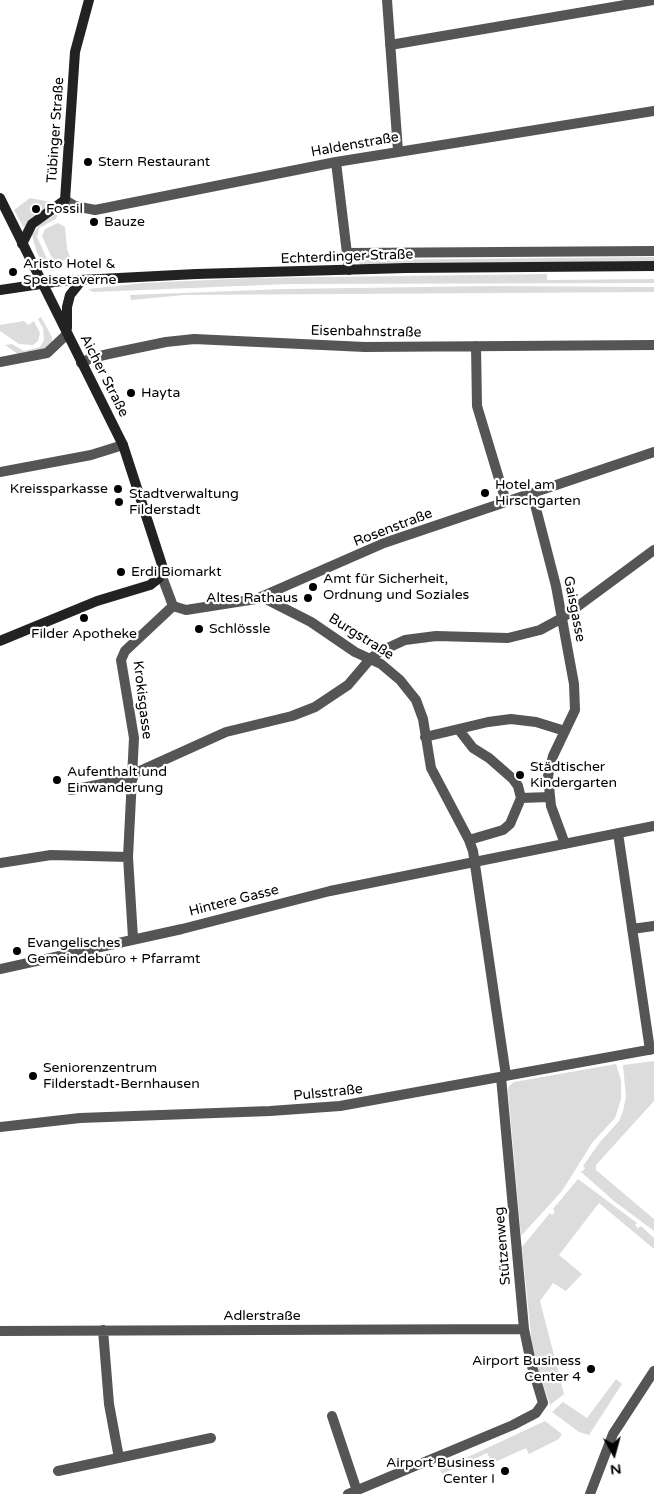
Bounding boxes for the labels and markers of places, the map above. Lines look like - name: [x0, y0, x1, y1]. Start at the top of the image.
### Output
- place label: Stern Restaurant: [98, 154, 210, 170]
- marker: Stern Restaurant: [82, 156, 94, 168]
- place label: Fossil: [46, 201, 83, 217]
- marker: Fossil: [30, 203, 42, 215]
- place label: Bauze: [104, 214, 145, 230]
- marker: Bauze: [88, 216, 100, 228]
- place label: Aristo Hotel & Speisetaverne: [23, 256, 117, 288]
- marker: Aristo Hotel & Speisetaverne: [7, 266, 19, 278]
- place label: Hayta: [141, 385, 180, 401]
- marker: Hayta: [125, 387, 137, 399]
- place label: Hotel am Hirschgarten: [495, 477, 581, 510]
- place label: Kreissparkasse: [10, 481, 108, 497]
- marker: Kreissparkasse: [112, 483, 124, 495]
- place label: Stadtverwaltung Filderstadt: [129, 486, 239, 518]
- marker: Hotel am Hirschgarten: [479, 487, 491, 499]
- marker: Stadtverwaltung Filderstadt: [113, 496, 125, 508]
- place label: Erdi Biomarkt: [131, 564, 222, 580]
- marker: Erdi Biomarkt: [115, 566, 127, 578]
- place label: Amt für Sicherheit, Ordnung und Soziales: [323, 571, 469, 604]
- marker: Amt für Sicherheit, Ordnung und Soziales: [307, 581, 319, 593]
- place label: Altes Rathaus: [206, 590, 298, 606]
- marker: Altes Rathaus: [302, 592, 314, 604]
- marker: Filder Apotheke: [78, 612, 90, 624]
- place label: Schlössle: [209, 621, 270, 637]
- marker: Schlössle: [193, 623, 205, 635]
- place label: Filder Apotheke: [31, 626, 137, 642]
- place label: Städtischer Kindergarten: [530, 759, 617, 792]
- place label: Aufenthalt und Einwanderung: [67, 764, 167, 796]
- marker: Städtischer Kindergarten: [514, 769, 526, 781]
- marker: Aufenthalt und Einwanderung: [51, 774, 63, 786]
- place label: Evangelisches Gemeindebüro + Pfarramt: [27, 935, 200, 968]
- marker: Evangelisches Gemeindebüro + Pfarramt: [11, 945, 23, 957]
- place label: Seniorenzentrum Filderstadt-Bernhausen: [43, 1060, 200, 1092]
- marker: Seniorenzentrum Filderstadt-Bernhausen: [27, 1070, 39, 1082]
- place label: Airport Business Center 4: [472, 1353, 581, 1385]
- marker: Airport Business Center 4: [585, 1363, 597, 1375]
- place label: Airport Business Center I: [386, 1455, 495, 1488]
- marker: Airport Business Center I: [499, 1465, 511, 1477]

